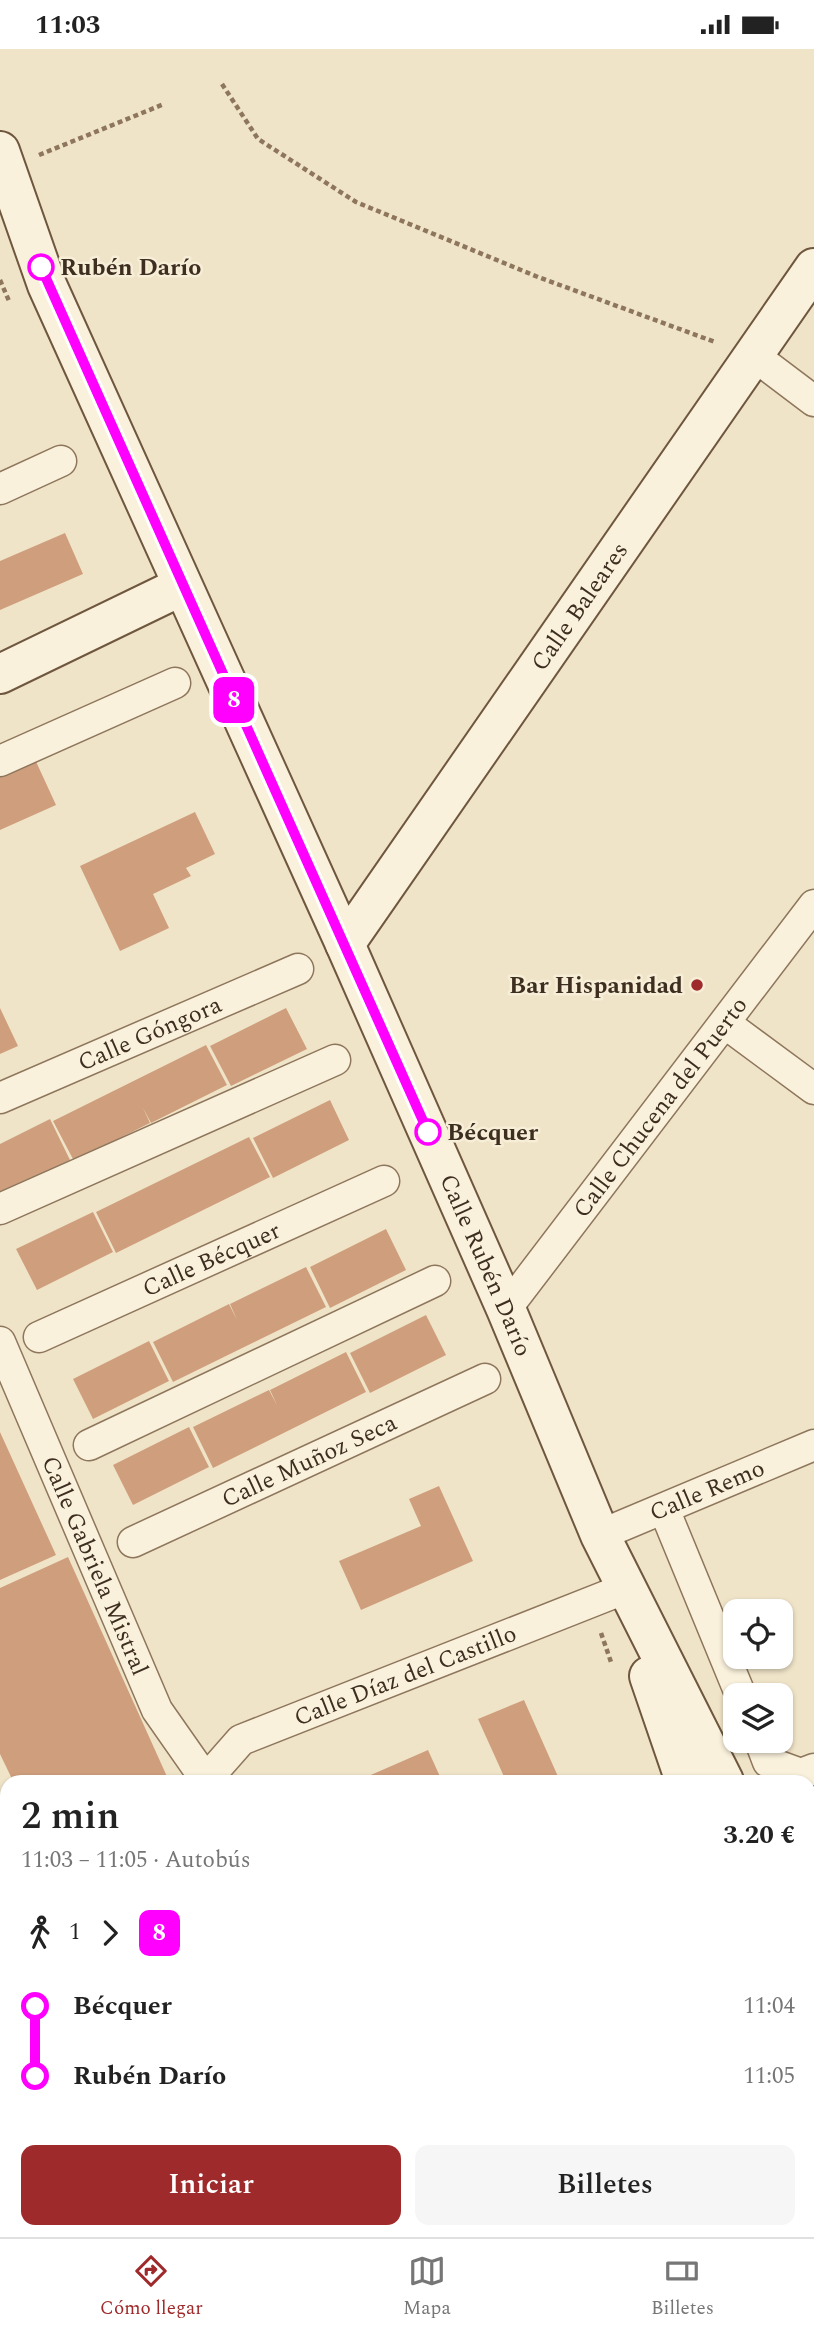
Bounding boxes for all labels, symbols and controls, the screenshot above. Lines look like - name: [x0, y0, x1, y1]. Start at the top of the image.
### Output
- text: 11:03: [35, 5, 100, 45]
- place label: Rubén Darío: [60, 250, 201, 286]
- marker: Rubén Darío: [28, 254, 54, 280]
- street label: Calle Baleares: [522, 535, 638, 679]
- line badge: 8: [211, 677, 257, 723]
- text: 8: [227, 682, 241, 718]
- place label: Bar Hispanidad: [509, 968, 683, 1004]
- marker: Bar Hispanidad: [689, 977, 705, 993]
- street label: Calle Góngora: [72, 987, 228, 1081]
- street label: Calle Chucena del Puerto: [565, 989, 757, 1226]
- place label: Bécquer: [447, 1115, 539, 1151]
- marker: Bécquer: [415, 1119, 441, 1145]
- street label: Calle Rubén Darío: [430, 1169, 541, 1362]
- street label: Calle Bécquer: [137, 1213, 286, 1307]
- street label: Calle Muñoz Seca: [216, 1405, 403, 1518]
- street label: Calle Gabriela Mistral: [32, 1450, 157, 1681]
- street label: Calle Remo: [644, 1451, 770, 1531]
- map controls: [723, 1599, 793, 1753]
- button: locate: [723, 1599, 793, 1669]
- street label: Calle Díaz del Castillo: [289, 1616, 522, 1736]
- button: layers: [723, 1683, 793, 1753]
- text: 2 min: [21, 1788, 120, 1846]
- text: 3.20 €: [723, 1815, 795, 1855]
- text: 11:03 – 11:05 · Autobús: [21, 1843, 251, 1878]
- icon: walk: [21, 1914, 59, 1952]
- icon: forward: [91, 1914, 129, 1952]
- text: 1: [69, 1915, 81, 1950]
- text: 8: [153, 1915, 166, 1951]
- text: Bécquer: [73, 1986, 172, 2026]
- text: 11:04: [743, 1989, 795, 2024]
- text: Rubén Darío: [73, 2056, 226, 2096]
- text: 11:05: [743, 2059, 795, 2094]
- button: Iniciar: [21, 2145, 401, 2225]
- button: Billetes: [415, 2145, 795, 2225]
- tab: Cómo llegar: [100, 2252, 203, 2323]
- tab: Mapa: [403, 2252, 451, 2323]
- tab: Billetes: [651, 2252, 714, 2323]

